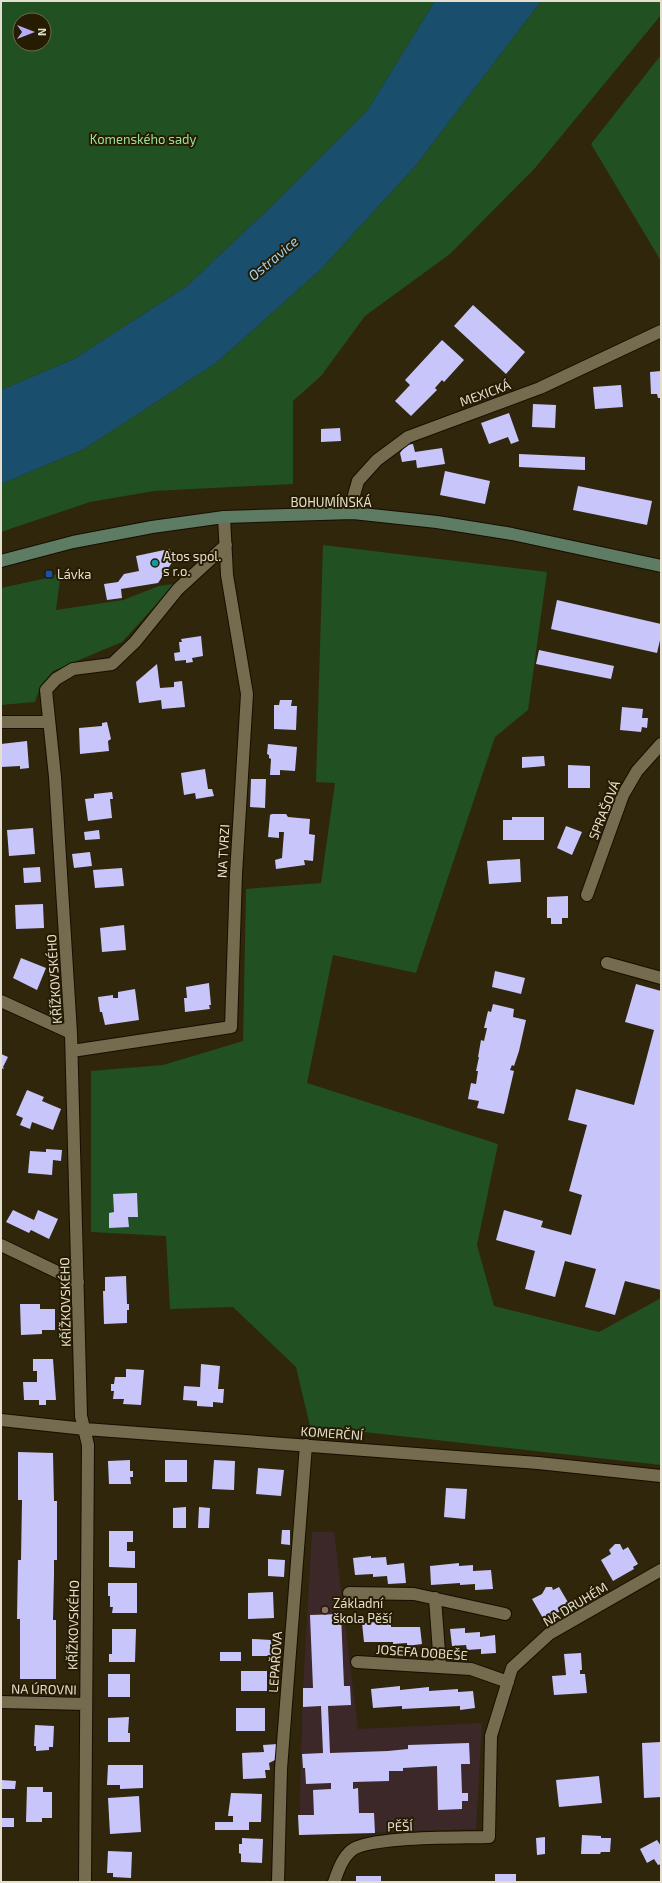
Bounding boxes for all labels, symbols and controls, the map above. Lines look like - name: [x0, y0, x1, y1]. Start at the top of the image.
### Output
- north arrow: [12, 12, 52, 52]
- text: N: [36, 28, 49, 36]
- park label: Komenského sady: [90, 131, 196, 147]
- water label: Ostravice: [244, 232, 302, 284]
- street label: MEXICKÁ: [457, 375, 513, 410]
- street label: BOHUMÍNSKÁ: [290, 493, 372, 510]
- place label: Atos spol. s r.o.: [163, 548, 221, 579]
- marker: Atos spol. s r.o.: [150, 558, 160, 568]
- place label: Lávka: [57, 566, 91, 582]
- marker: Lávka: [44, 569, 54, 579]
- street label: SPRAŠOVÁ: [584, 778, 623, 842]
- street label: NA TVRZI: [214, 824, 232, 878]
- street label: KŘÍŽKOVSKÉHO: [42, 934, 65, 1024]
- street label: KŘÍŽKOVSKÉHO: [55, 1257, 74, 1347]
- street label: KOMERČNÍ: [300, 1422, 365, 1443]
- street label: NA DRUHÉM: [539, 1578, 610, 1630]
- street label: KŘÍŽKOVSKÉHO: [63, 1580, 82, 1670]
- place label: Základní škola Pěší: [333, 1595, 392, 1626]
- marker: Základní škola Pěší: [320, 1605, 330, 1615]
- street label: LEPAŘOVA: [265, 1631, 285, 1693]
- street label: JOSEFA DOBEŠE: [376, 1641, 468, 1663]
- street label: NA ÚROVNI: [11, 1679, 77, 1698]
- street label: PĚŠÍ: [387, 1817, 414, 1834]

